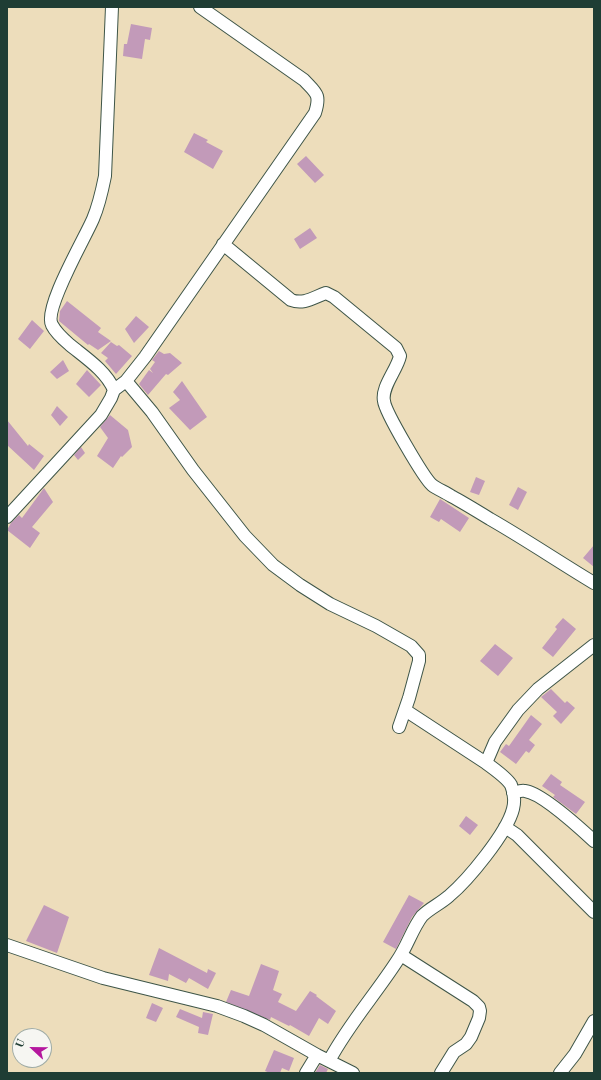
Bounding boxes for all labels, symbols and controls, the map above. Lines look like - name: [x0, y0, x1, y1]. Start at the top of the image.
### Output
- north arrow: [12, 1028, 52, 1068]
- text: U: [15, 1038, 28, 1050]

